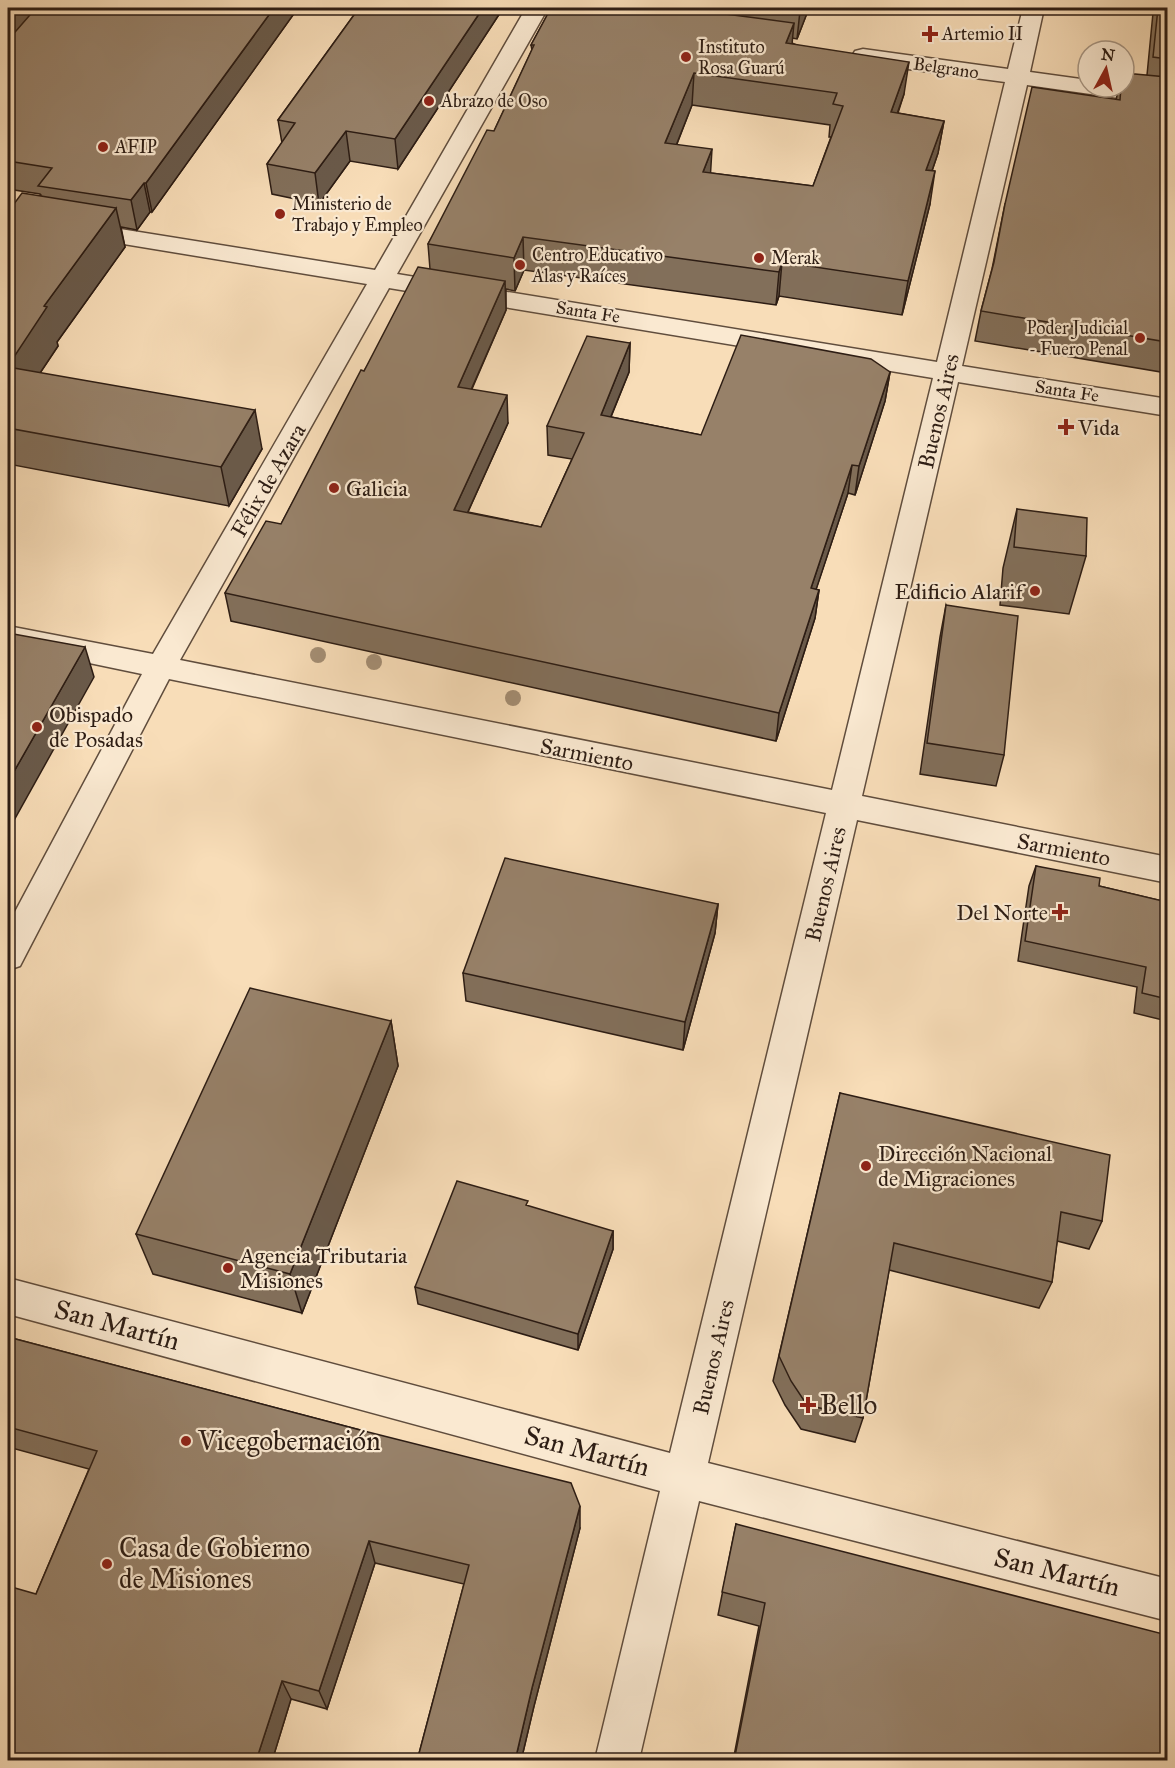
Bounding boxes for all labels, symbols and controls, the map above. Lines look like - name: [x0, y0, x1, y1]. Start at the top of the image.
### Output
- place label: Artemio II: [941, 23, 1024, 45]
- marker: Artemio II: [923, 27, 937, 41]
- place label: Instituto Rosa Guarú: [698, 36, 785, 79]
- north arrow: [1076, 39, 1136, 99]
- text: N: [1100, 44, 1116, 65]
- marker: Instituto Rosa Guarú: [679, 50, 693, 64]
- street label: Belgrano: [912, 53, 980, 84]
- place label: Abrazo de Oso: [440, 90, 547, 112]
- marker: Abrazo de Oso: [422, 94, 436, 108]
- place label: AFIP: [114, 136, 157, 158]
- marker: AFIP: [96, 140, 110, 154]
- place label: Ministerio de Trabajo y Empleo: [292, 193, 423, 236]
- marker: Ministerio de Trabajo y Empleo: [273, 207, 287, 221]
- place label: Centro Educativo Alas y Raíces: [531, 244, 663, 287]
- place label: Merak: [771, 247, 820, 269]
- marker: Merak: [752, 251, 766, 265]
- marker: Centro Educativo Alas y Raíces: [513, 258, 527, 272]
- street label: Santa Fe: [555, 296, 621, 328]
- place label: Poder Judicial - Fuero Penal: [1026, 317, 1128, 360]
- marker: Poder Judicial - Fuero Penal: [1133, 331, 1147, 345]
- street label: Buenos Aires: [912, 351, 965, 471]
- street label: Santa Fe: [1034, 375, 1100, 407]
- place label: Vida: [1077, 414, 1120, 441]
- street label: Félix de Azara: [225, 418, 312, 542]
- marker: Vida: [1059, 420, 1073, 434]
- place label: Galicia: [346, 475, 409, 502]
- marker: Galicia: [327, 481, 341, 495]
- place label: Edificio Alarif: [894, 578, 1027, 605]
- marker: Edificio Alarif: [1028, 584, 1042, 598]
- place label: Obispado de Posadas: [49, 701, 143, 753]
- marker: Obispado de Posadas: [30, 720, 44, 734]
- street label: Sarmiento: [538, 732, 636, 777]
- street label: Buenos Aires: [799, 824, 852, 944]
- street label: Sarmiento: [1015, 827, 1113, 872]
- place label: Del Norte: [956, 899, 1048, 926]
- marker: Del Norte: [1053, 905, 1067, 919]
- place label: Dirección Nacional de Migraciones: [878, 1140, 1052, 1192]
- marker: Dirección Nacional de Migraciones: [859, 1159, 873, 1173]
- place label: Agencia Tributaria Misiones: [239, 1242, 408, 1294]
- marker: Agencia Tributaria Misiones: [221, 1261, 235, 1275]
- street label: San Martín: [51, 1292, 183, 1357]
- street label: Buenos Aires: [687, 1297, 740, 1417]
- place label: Bello: [820, 1388, 877, 1421]
- marker: Bello: [801, 1398, 815, 1412]
- street label: San Martín: [521, 1418, 653, 1483]
- place label: Vicegobernación: [197, 1424, 381, 1458]
- marker: Vicegobernación: [179, 1434, 193, 1448]
- place label: Casa de Gobierno de Misiones: [119, 1531, 310, 1595]
- street label: San Martín: [991, 1540, 1123, 1603]
- marker: Casa de Gobierno de Misiones: [100, 1557, 114, 1571]

